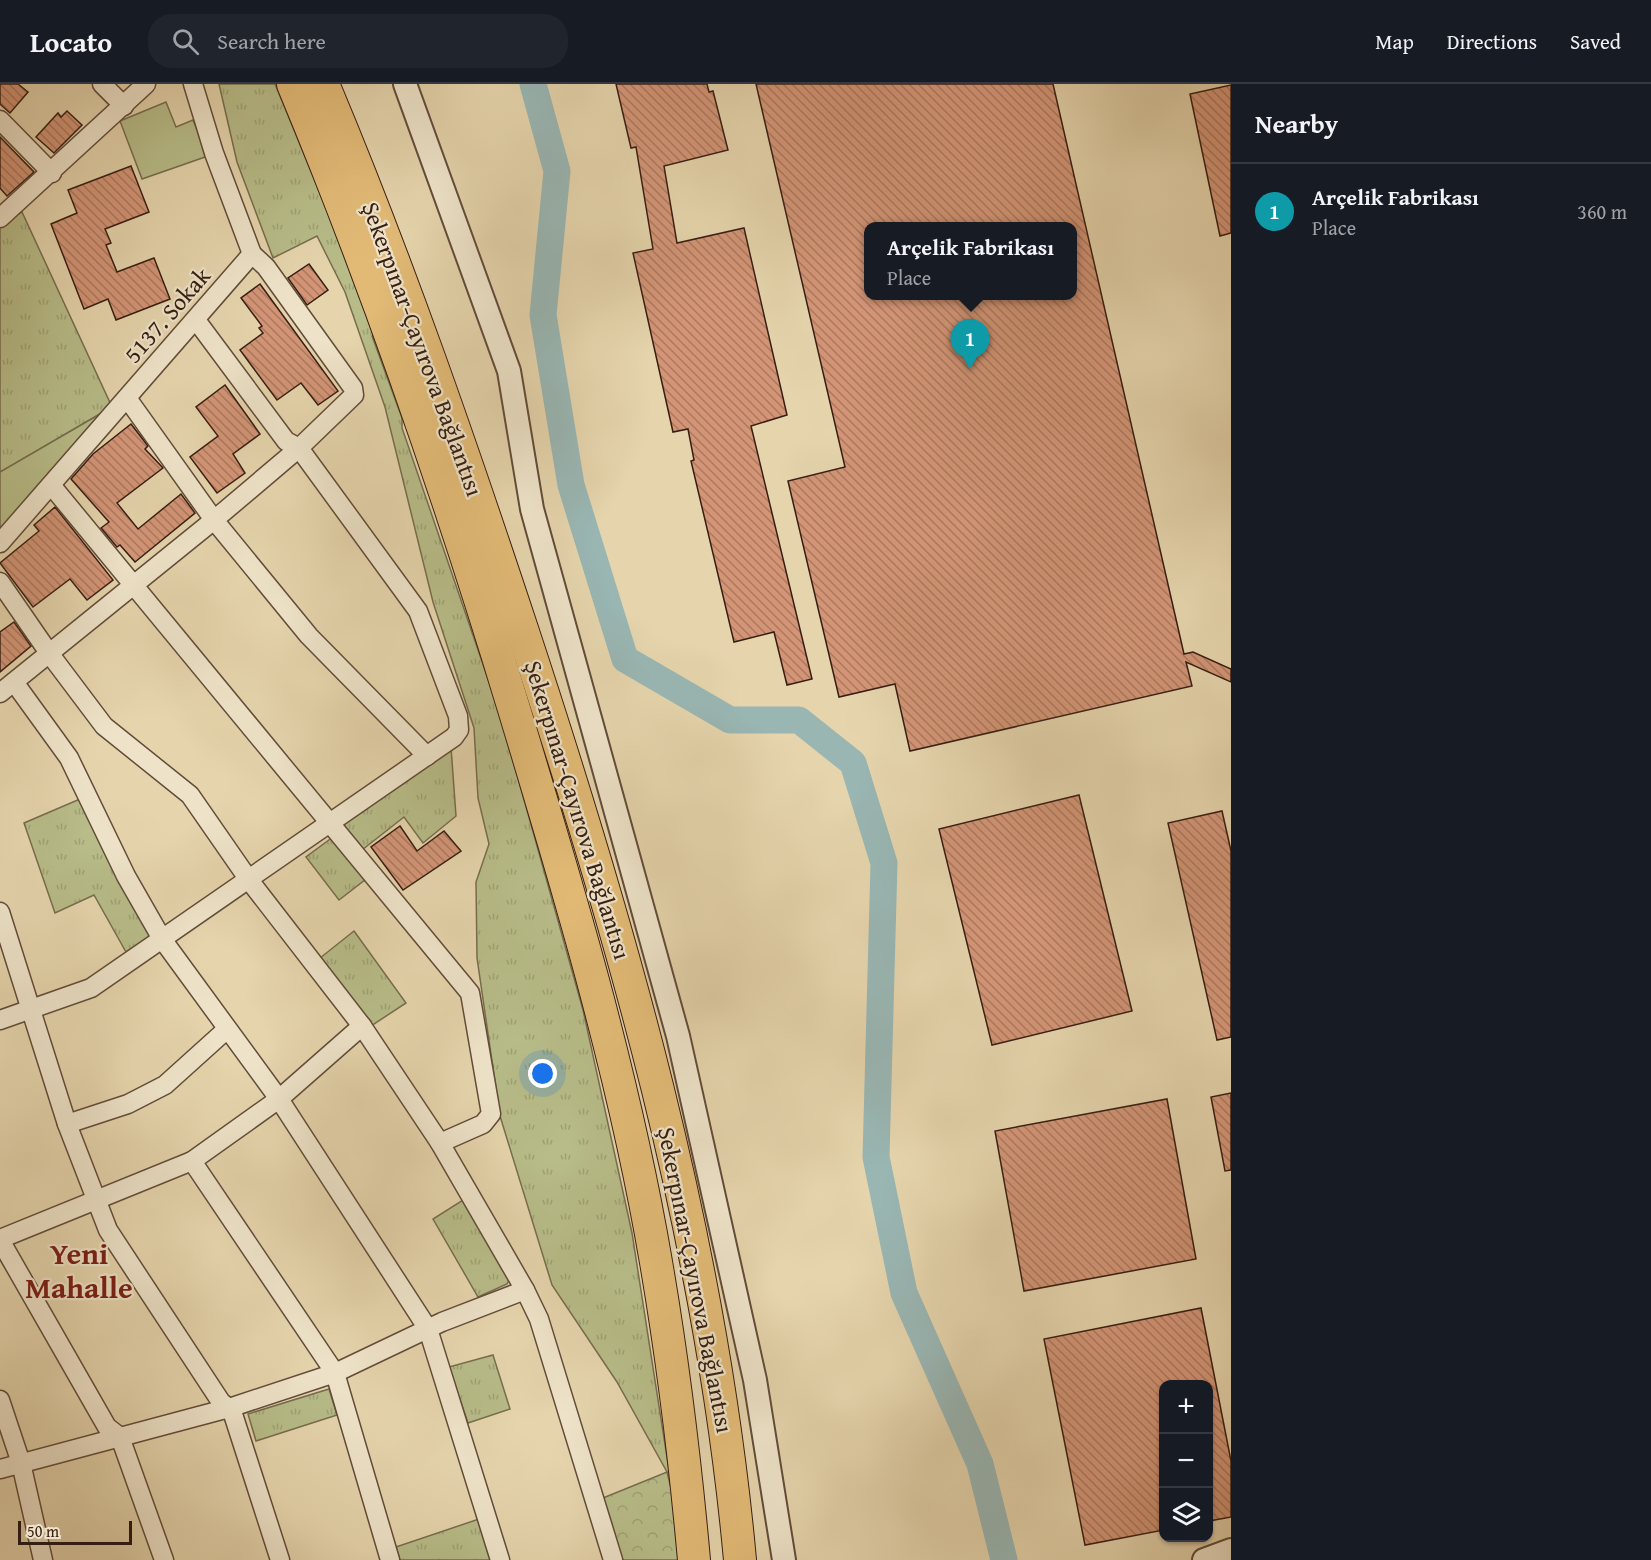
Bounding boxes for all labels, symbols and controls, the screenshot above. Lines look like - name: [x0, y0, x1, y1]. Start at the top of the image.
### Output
- search box: [148, 14, 568, 68]
- text: Locato: [30, 21, 112, 62]
- icon: search: [169, 25, 202, 58]
- text: Search here: [217, 25, 326, 57]
- text: Map: [1375, 26, 1414, 57]
- text: Directions: [1447, 26, 1537, 57]
- text: Saved: [1570, 26, 1621, 57]
- text: Nearby: [1255, 104, 1338, 143]
- text: Arçelik Fabrikası: [1312, 181, 1479, 213]
- street label: Şekerpınar-Çayırova Bağlantısı: [353, 197, 493, 501]
- text: 1: [1269, 197, 1280, 226]
- text: 360 m: [1577, 197, 1627, 226]
- text: Place: [1312, 213, 1356, 242]
- popup: [864, 222, 1077, 300]
- text: Arçelik Fabrikası: [887, 231, 1054, 263]
- street label: 5137. Sokak: [115, 259, 219, 371]
- text: Place: [887, 263, 931, 292]
- pin: 1: [950, 320, 990, 369]
- street label: Şekerpınar-Çayırova Bağlantısı: [516, 656, 640, 964]
- your location: [528, 1059, 557, 1088]
- street label: Şekerpınar-Çayırova Bağlantısı: [649, 1124, 743, 1436]
- district label: Yeni Mahalle: [25, 1231, 133, 1309]
- map controls: [1159, 1380, 1213, 1542]
- button: +: [1159, 1380, 1213, 1434]
- button: −: [1159, 1434, 1213, 1488]
- button: layers: [1159, 1488, 1213, 1542]
- scale bar: [18, 1518, 132, 1546]
- text: 50 m: [27, 1519, 59, 1543]

